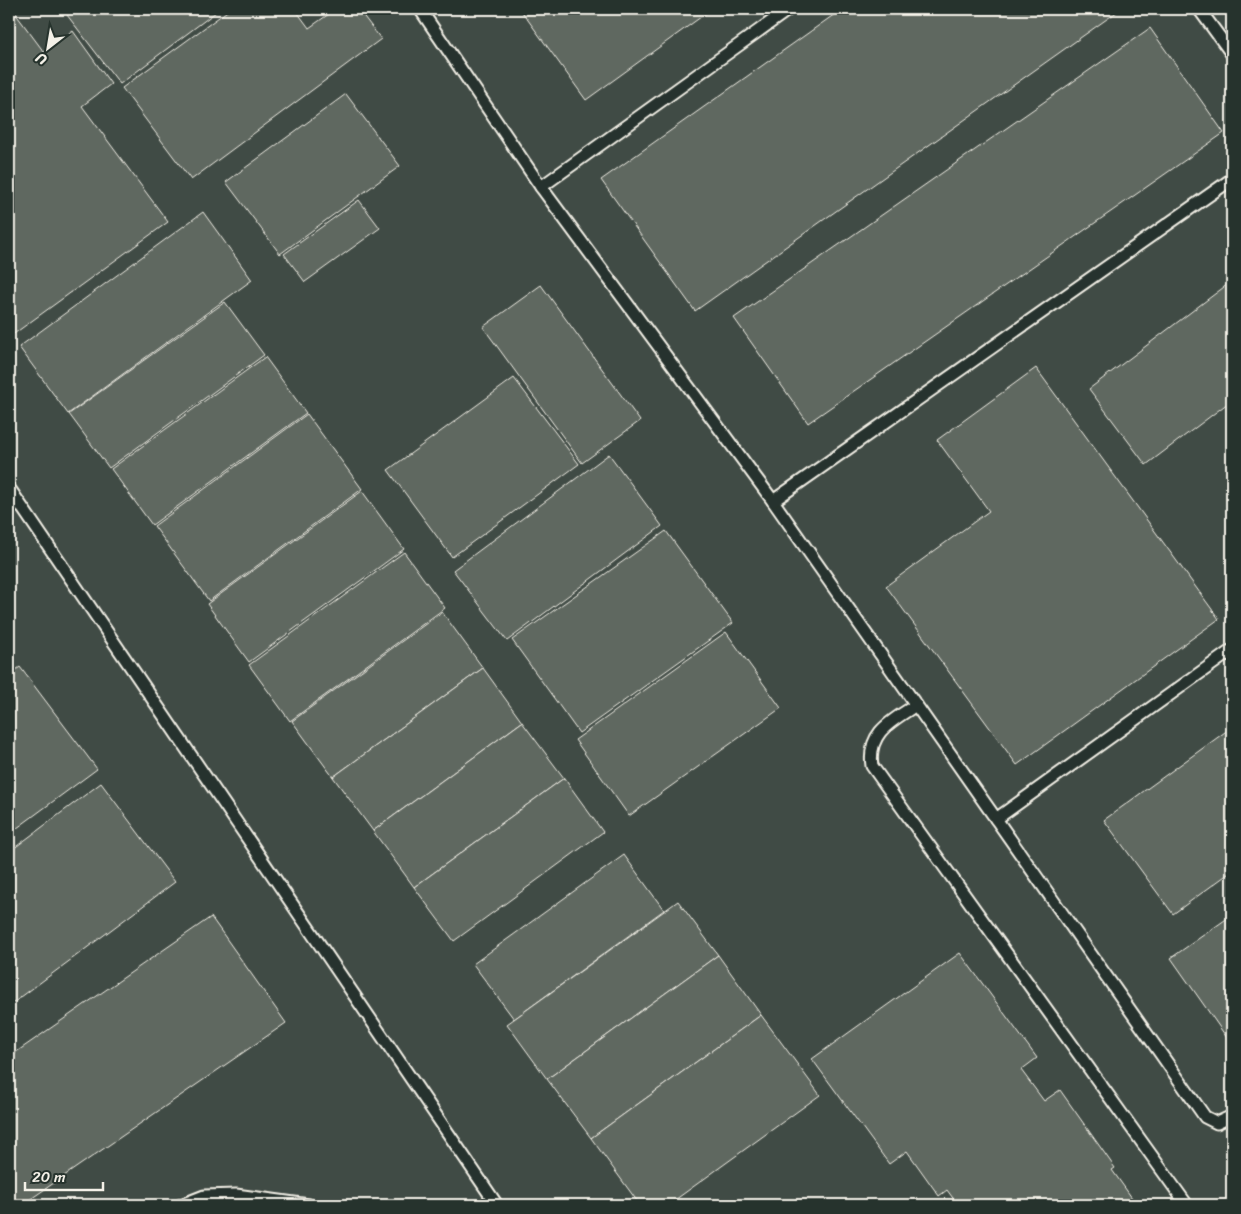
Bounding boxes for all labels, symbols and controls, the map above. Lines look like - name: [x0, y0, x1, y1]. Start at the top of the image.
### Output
- north arrow: [22, 22, 72, 72]
- text: U: [31, 45, 52, 72]
- scale bar: [25, 1159, 102, 1191]
- text: 20 m: [32, 1164, 66, 1190]

